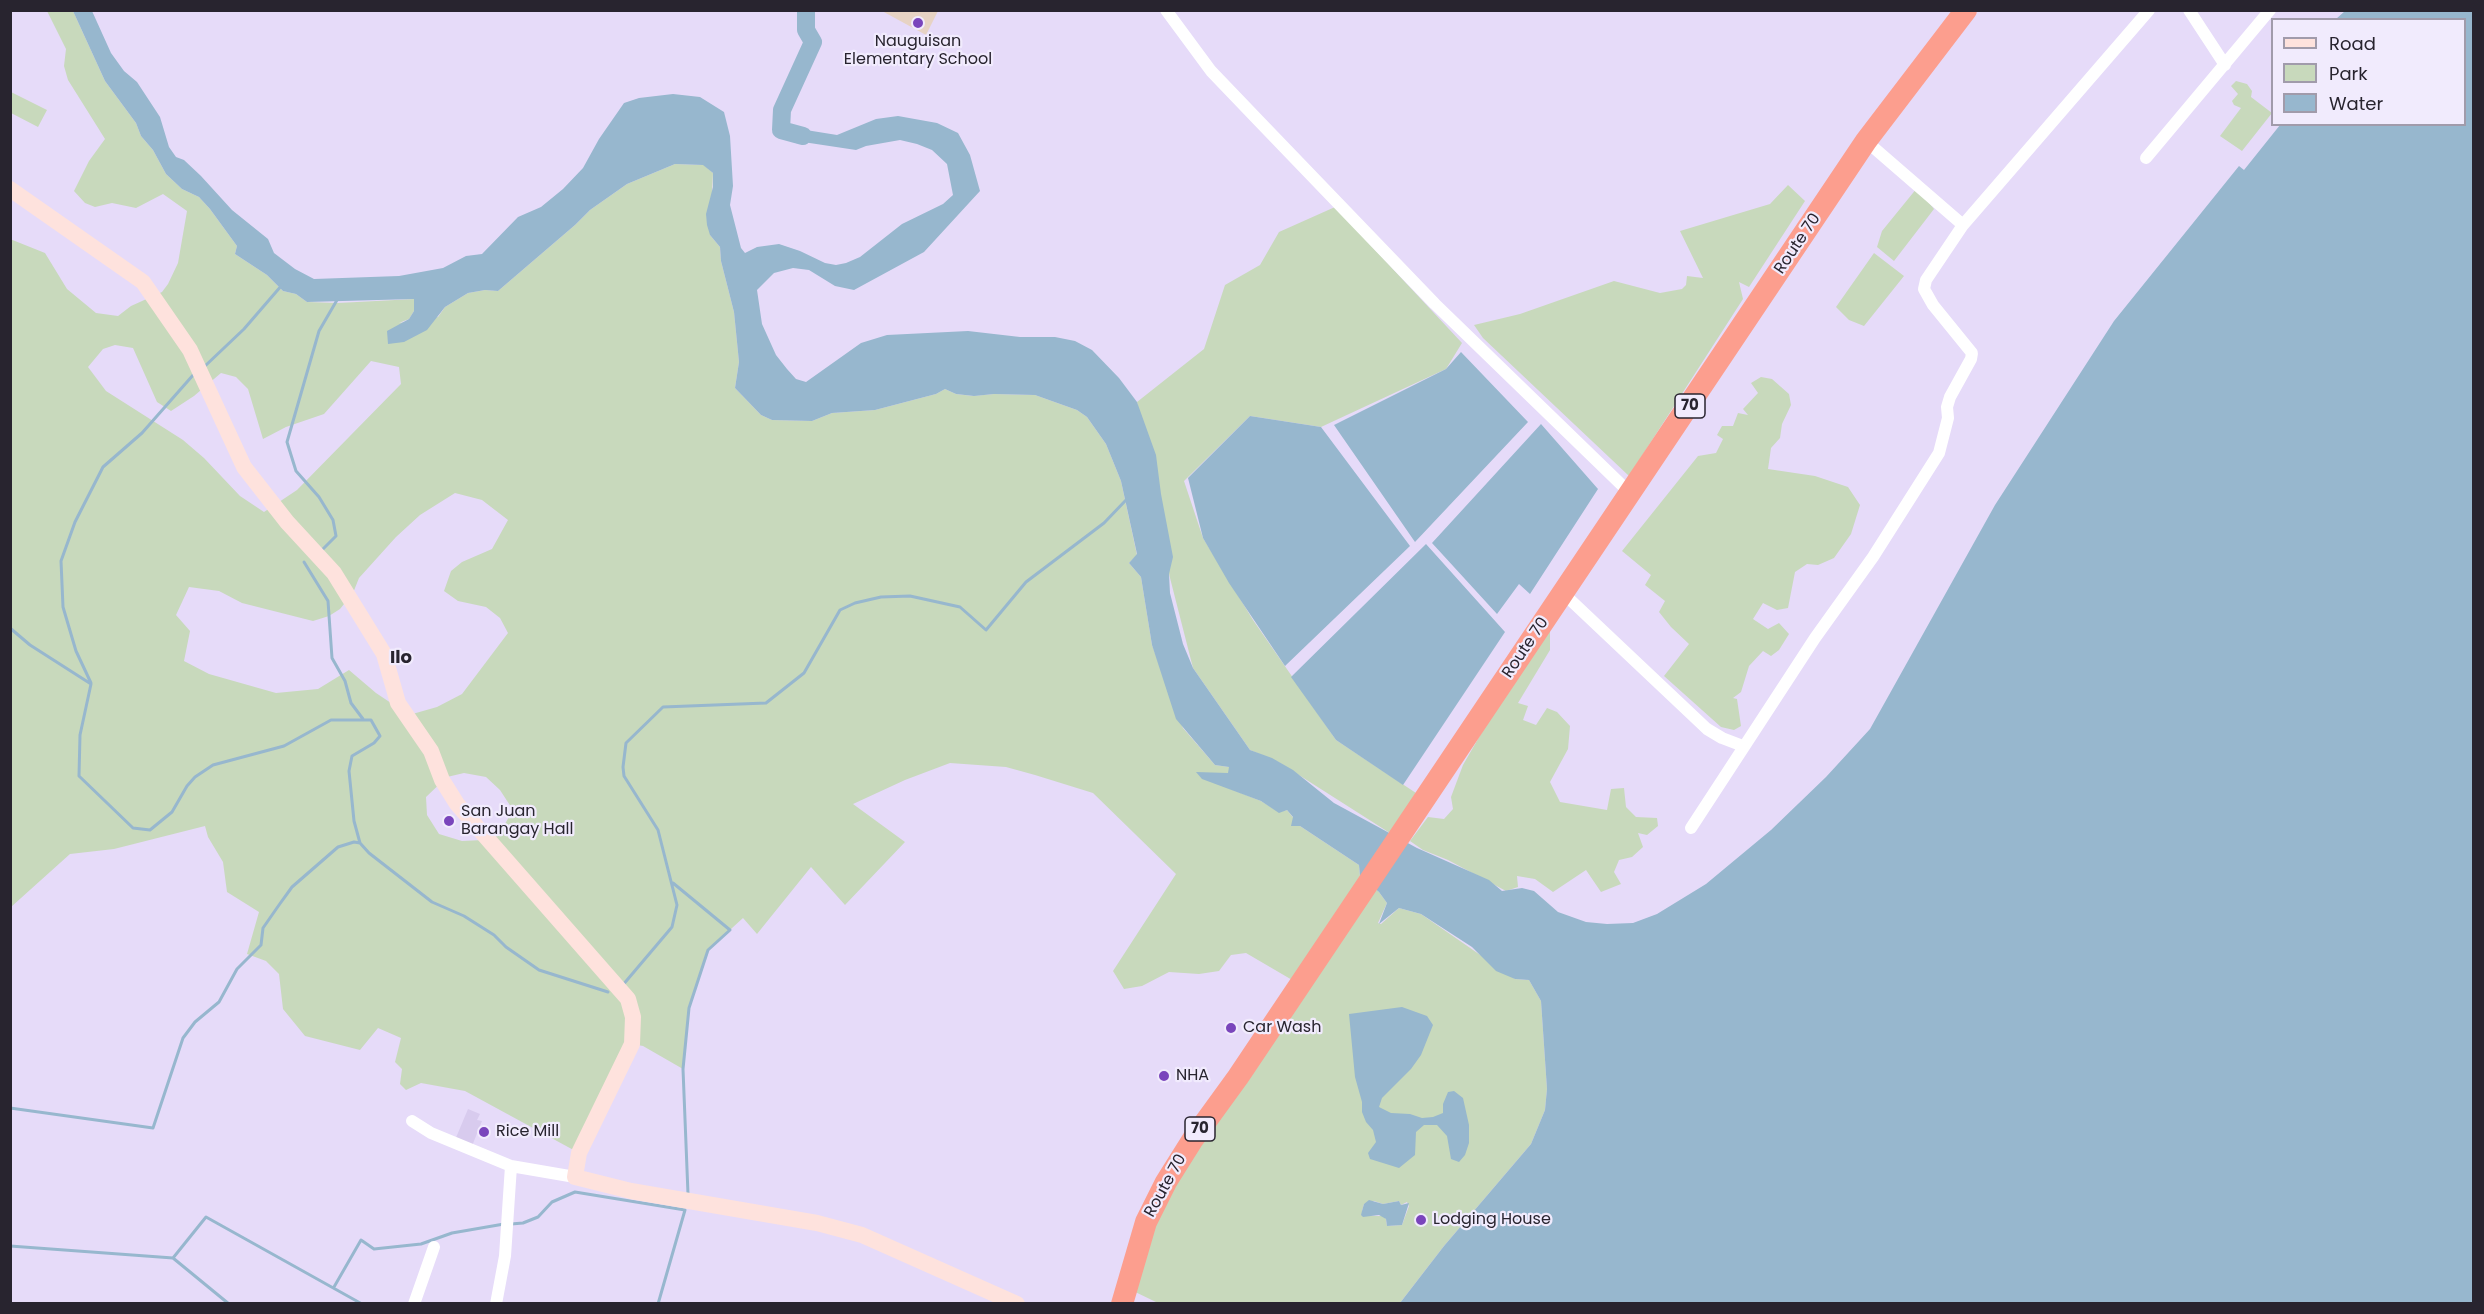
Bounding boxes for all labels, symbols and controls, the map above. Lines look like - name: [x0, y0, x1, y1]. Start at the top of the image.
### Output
- marker: Nauguisan Elementary School: [911, 16, 925, 30]
- legend: [2271, 18, 2466, 126]
- text: Road: [2329, 31, 2376, 56]
- place label: Nauguisan Elementary School: [844, 32, 992, 70]
- text: Park: [2329, 61, 2368, 86]
- text: Water: [2329, 91, 2383, 116]
- street label: Route 70: [1771, 210, 1825, 278]
- road number: 70: [1675, 394, 1705, 418]
- street label: Route 70: [1499, 614, 1553, 682]
- district label: Ilo: [390, 647, 412, 669]
- place label: San Juan Barangay Hall: [461, 802, 573, 840]
- marker: San Juan Barangay Hall: [442, 814, 456, 828]
- place label: Car Wash: [1243, 1018, 1321, 1038]
- marker: Car Wash: [1224, 1021, 1238, 1035]
- place label: NHA: [1176, 1066, 1209, 1086]
- marker: NHA: [1157, 1069, 1171, 1083]
- road number: 70: [1185, 1117, 1215, 1141]
- place label: Rice Mill: [496, 1122, 559, 1142]
- marker: Rice Mill: [477, 1125, 491, 1139]
- street label: Route 70: [1141, 1151, 1191, 1221]
- place label: Lodging House: [1433, 1210, 1551, 1230]
- marker: Lodging House: [1414, 1213, 1428, 1227]

